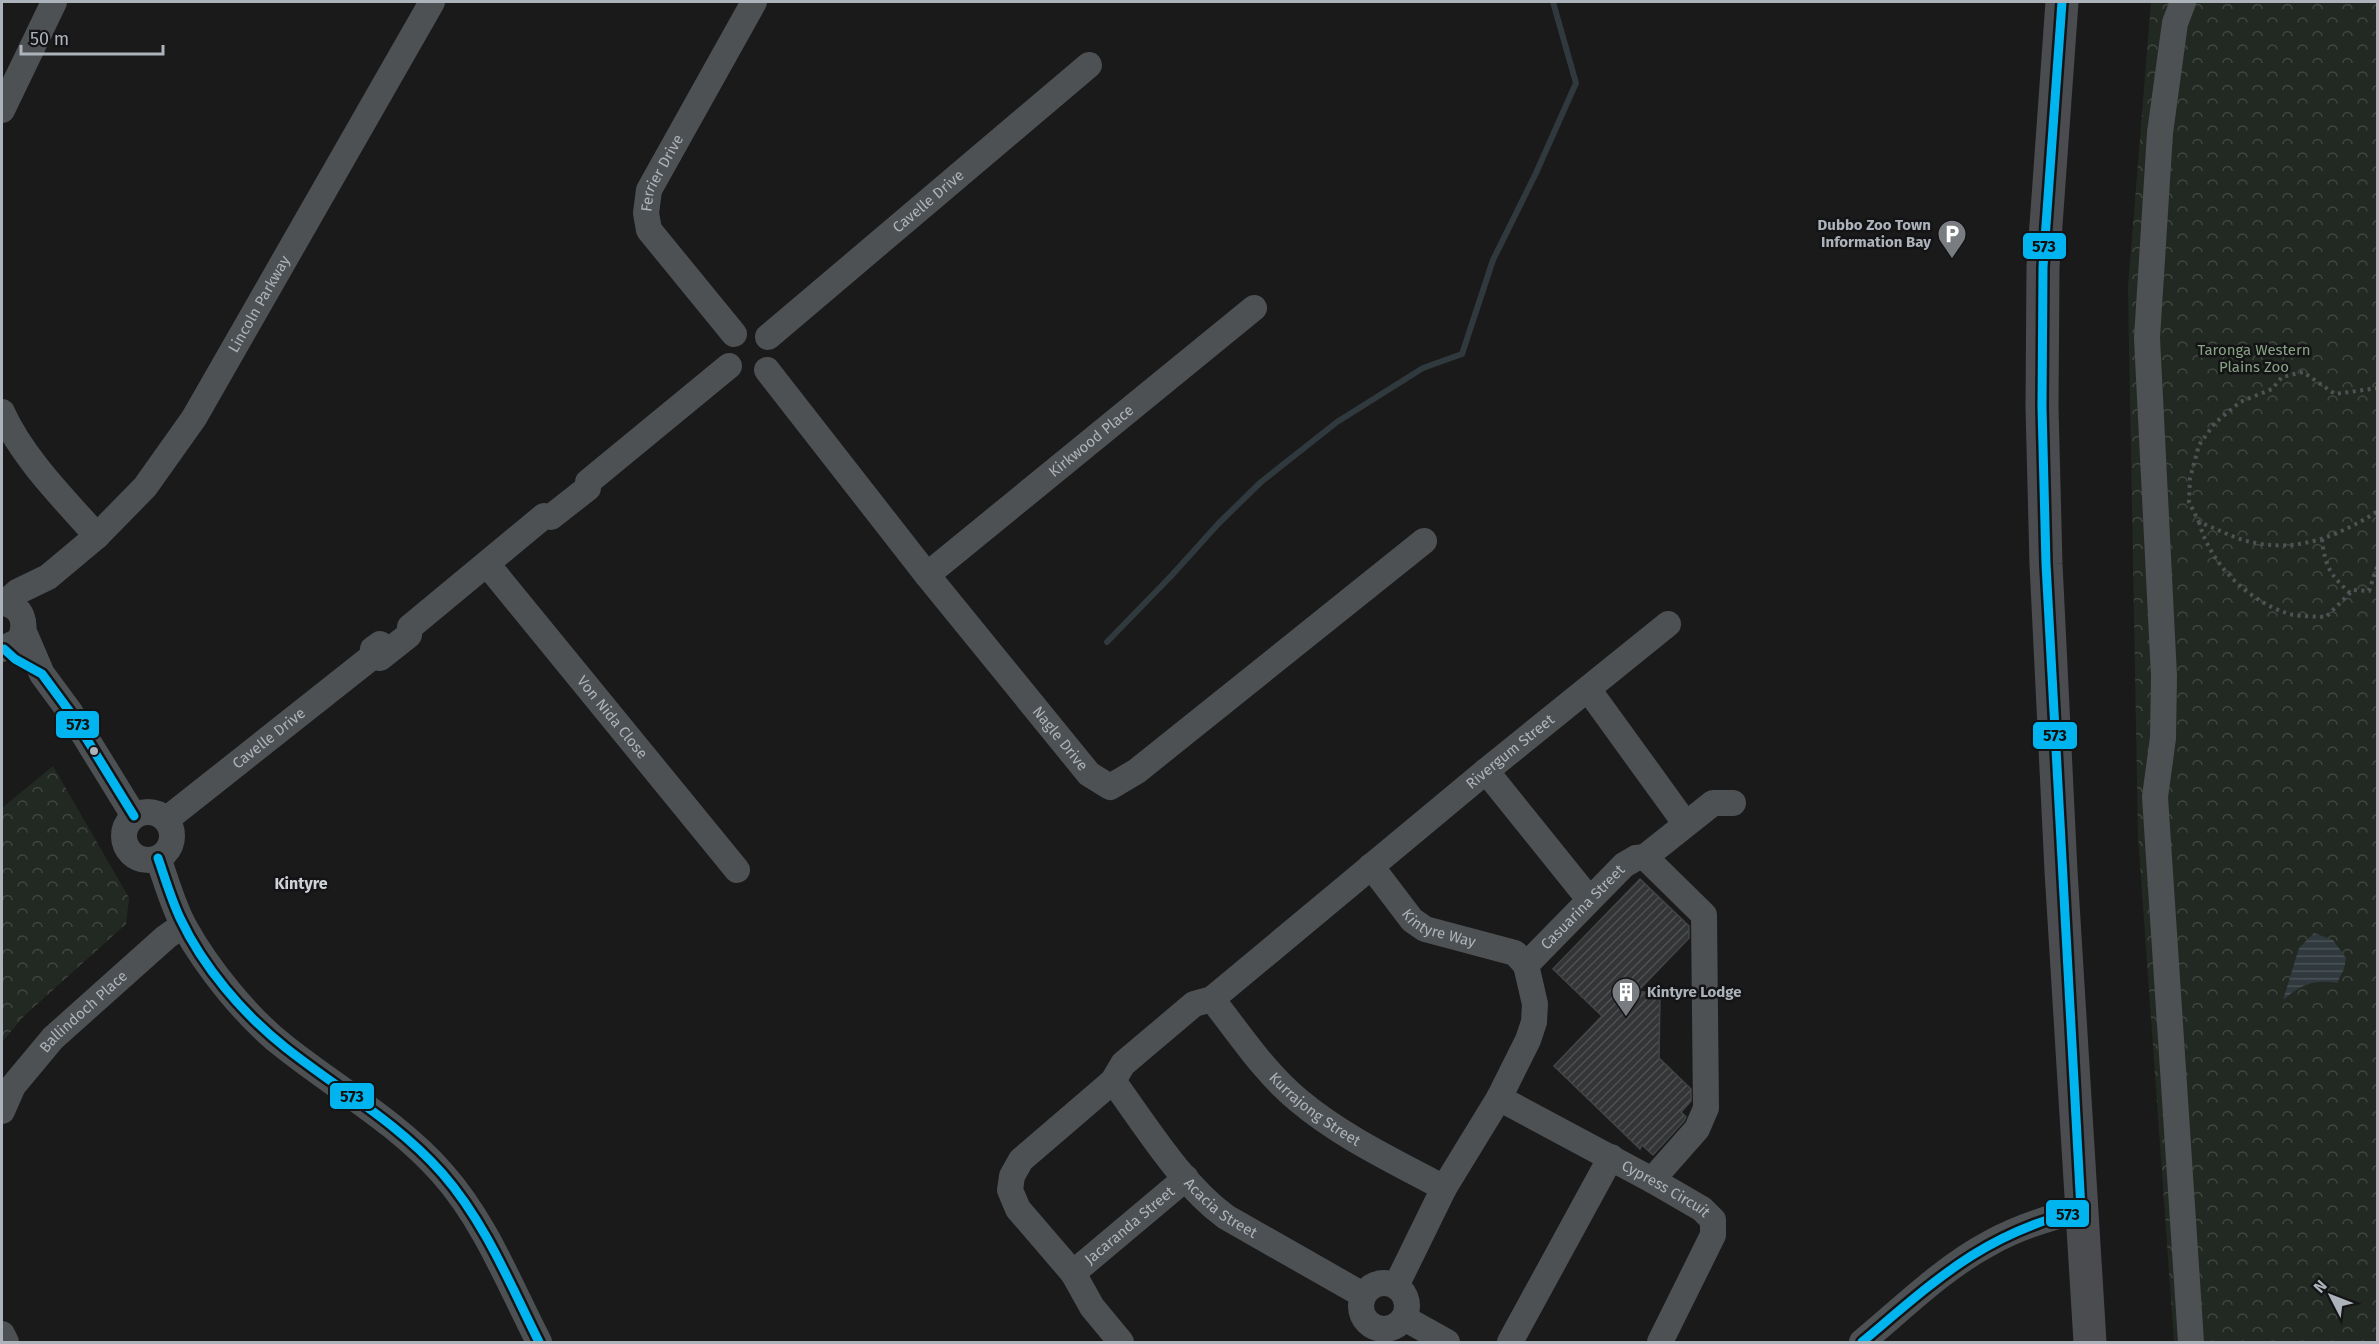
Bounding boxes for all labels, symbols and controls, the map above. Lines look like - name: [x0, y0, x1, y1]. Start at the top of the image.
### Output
- scale bar: [21, 18, 164, 56]
- text: 50 m: [30, 28, 69, 50]
- street label: Ferrier Drive: [637, 131, 687, 213]
- street label: Cavelle Drive: [889, 166, 968, 237]
- place label: Dubbo Zoo Town Information Bay: [1818, 216, 1931, 251]
- parking icon: Dubbo Zoo Town Information Bay: [1936, 218, 1968, 260]
- line badge: 573: [2022, 232, 2067, 260]
- text: 573: [2032, 237, 2056, 256]
- street label: Lincoln Parkway: [224, 252, 294, 356]
- park label: Taronga Western Plains Zoo: [2197, 341, 2311, 376]
- street label: Kirkwood Place: [1045, 401, 1137, 481]
- street label: Von Nida Close: [573, 672, 651, 762]
- street label: Nagle Drive: [1029, 703, 1092, 774]
- street label: Cavelle Drive: [229, 704, 309, 773]
- line badge: 573: [55, 710, 100, 739]
- street label: Rivergum Street: [1462, 710, 1558, 793]
- text: 573: [66, 715, 90, 734]
- line badge: 573: [2032, 721, 2078, 750]
- text: 573: [2043, 726, 2067, 745]
- unlabelled marker: [88, 745, 100, 757]
- street label: Casuarina Street: [1537, 860, 1629, 953]
- district label: Kintyre: [274, 874, 328, 893]
- street label: Kintyre Way: [1398, 905, 1478, 951]
- street label: Ballindoch Place: [36, 967, 131, 1056]
- building icon: Kintyre Lodge: [1610, 976, 1642, 1018]
- place label: Kintyre Lodge: [1647, 983, 1742, 1001]
- street label: Kurrajong Street: [1265, 1069, 1364, 1150]
- line badge: 573: [329, 1082, 375, 1110]
- text: 573: [340, 1087, 364, 1106]
- street label: Cypress Circuit: [1619, 1156, 1714, 1221]
- street label: Acacia Street: [1180, 1174, 1261, 1242]
- street label: Jacaranda Street: [1081, 1182, 1179, 1268]
- line badge: 573: [2045, 1199, 2090, 1228]
- text: 573: [2056, 1205, 2080, 1224]
- north arrow: [2301, 1266, 2361, 1326]
- text: N: [2310, 1276, 2331, 1297]

